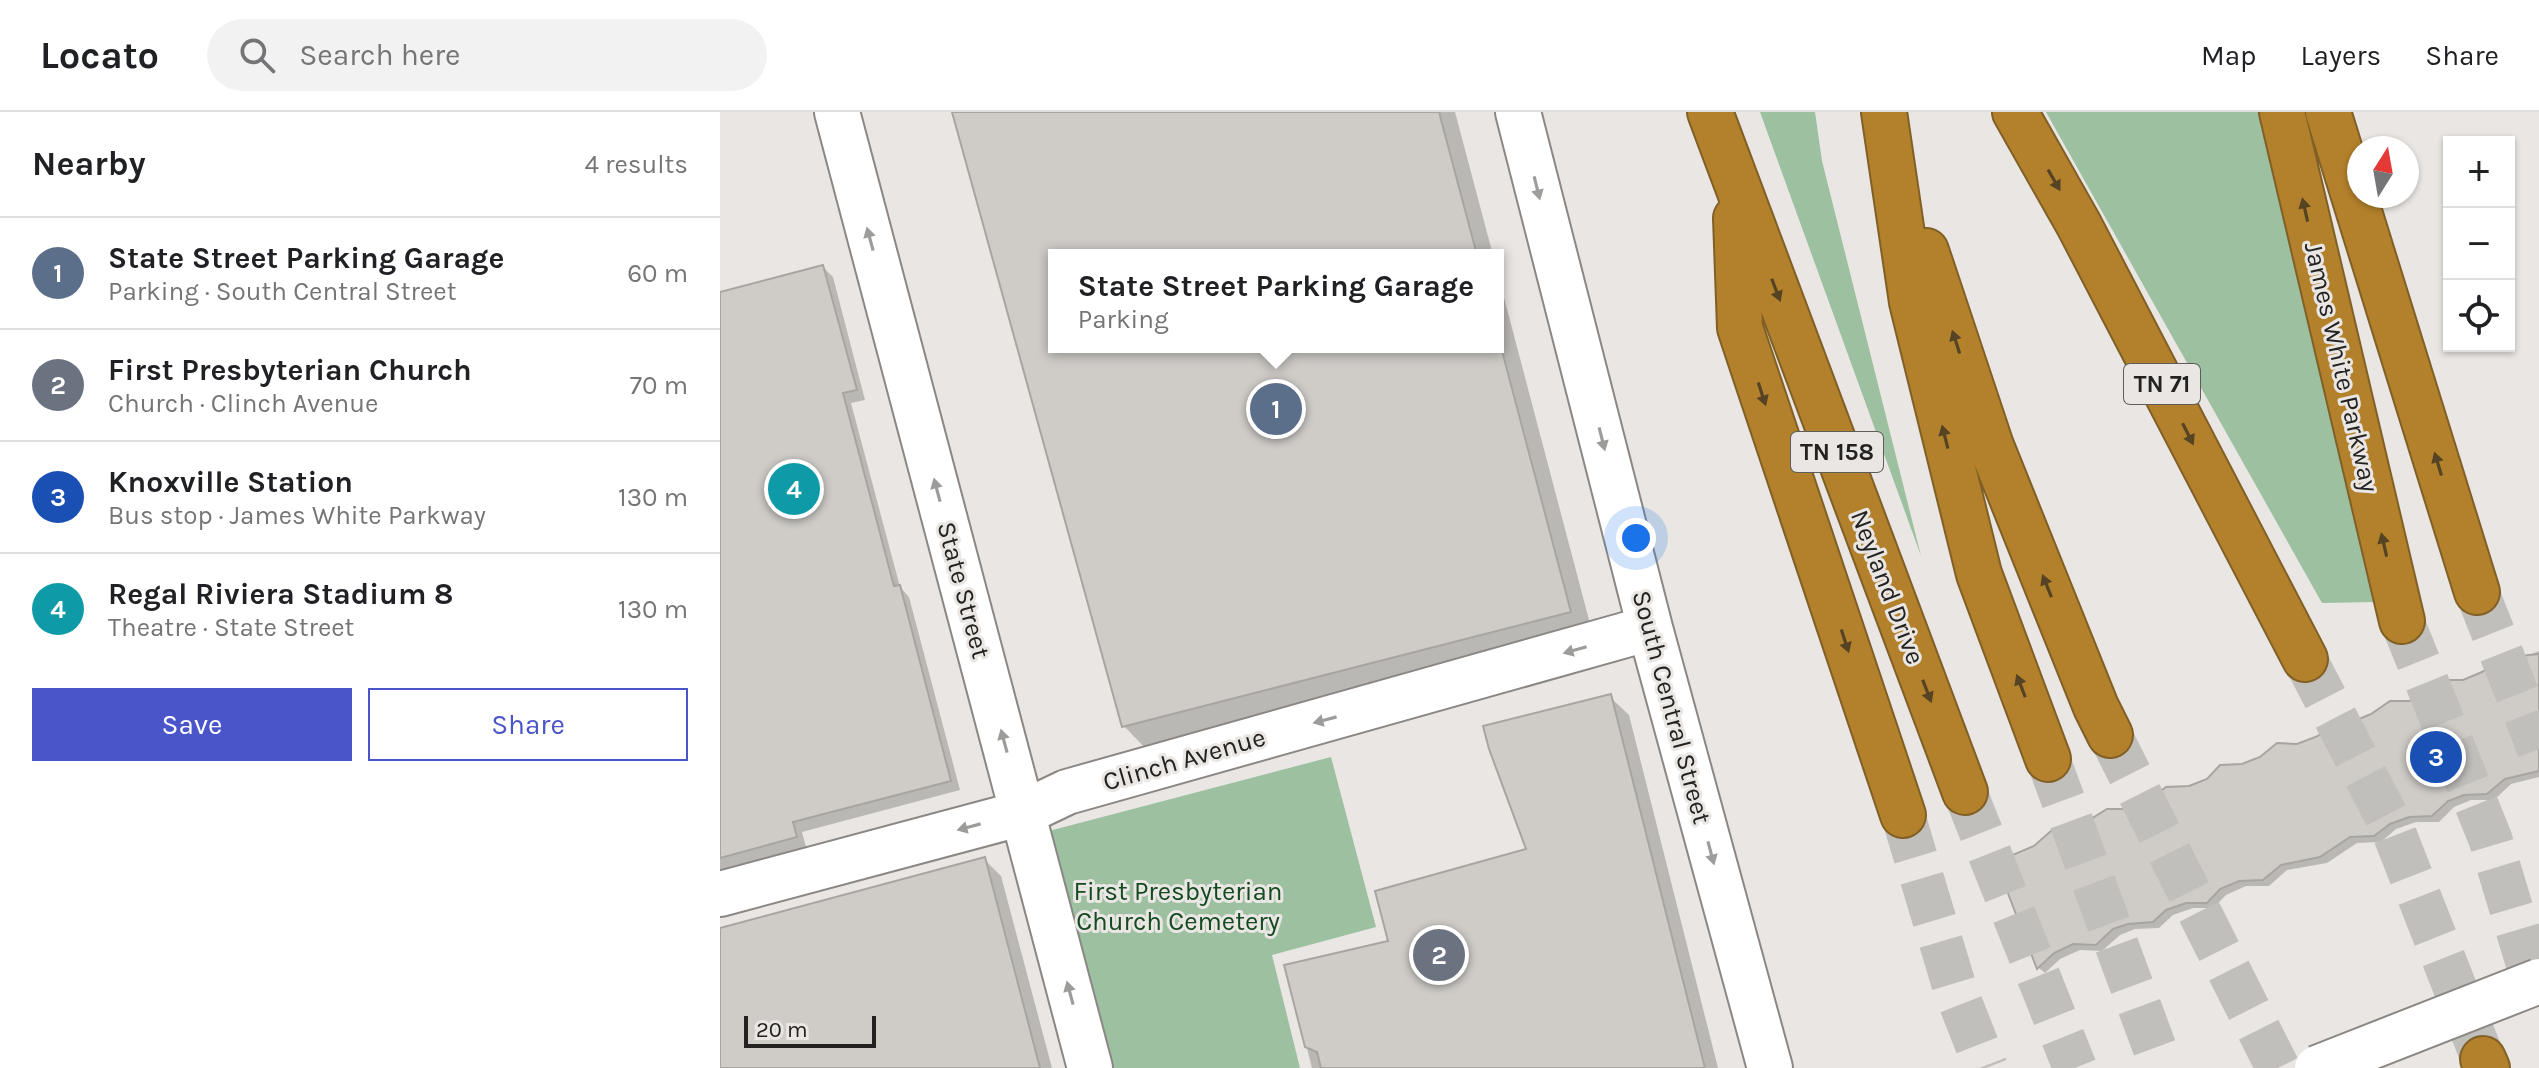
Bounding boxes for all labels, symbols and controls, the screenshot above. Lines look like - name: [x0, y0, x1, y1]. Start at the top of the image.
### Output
- search box: [207, 19, 767, 91]
- text: Locato: [40, 33, 159, 78]
- icon: search: [235, 33, 279, 77]
- text: Search here: [299, 37, 461, 73]
- text: Map: [2201, 39, 2256, 72]
- text: Layers: [2300, 39, 2381, 72]
- text: Share: [2425, 39, 2499, 72]
- north arrow: [2347, 136, 2419, 208]
- map controls: [2443, 136, 2515, 352]
- button: +: [2443, 136, 2515, 208]
- text: Nearby: [32, 144, 146, 184]
- text: 4 results: [584, 149, 688, 180]
- one-way arrow: [2047, 168, 2061, 191]
- one-way arrow: [1532, 175, 1544, 200]
- one-way arrow: [2298, 198, 2311, 223]
- button: −: [2443, 208, 2515, 280]
- one-way arrow: [864, 226, 876, 251]
- street label: James White Parkway: [2298, 239, 2385, 495]
- text: State Street Parking Garage: [108, 240, 504, 276]
- popup: [1048, 249, 1504, 353]
- text: 1: [53, 258, 63, 289]
- text: 60 m: [627, 258, 688, 289]
- text: State Street Parking Garage: [1078, 268, 1474, 304]
- text: Parking · South Central Street: [108, 276, 456, 307]
- one-way arrow: [1770, 278, 1783, 302]
- button: locate: [2443, 280, 2515, 352]
- text: Parking: [1078, 304, 1169, 335]
- one-way arrow: [1950, 330, 1962, 354]
- text: First Presbyterian Church: [108, 352, 472, 388]
- road number: TN 71: [2124, 364, 2200, 404]
- text: 2: [50, 370, 66, 401]
- text: 70 m: [630, 370, 688, 401]
- pin: 1: [1250, 379, 1302, 439]
- one-way arrow: [1757, 382, 1769, 406]
- text: Church · Clinch Avenue: [108, 388, 378, 419]
- one-way arrow: [2182, 423, 2195, 446]
- one-way arrow: [1938, 425, 1951, 450]
- one-way arrow: [1596, 427, 1608, 452]
- road number: TN 158: [1791, 432, 1883, 472]
- one-way arrow: [2431, 451, 2444, 475]
- pin: 4: [768, 459, 820, 519]
- text: Knoxville Station: [108, 464, 353, 500]
- one-way arrow: [930, 477, 943, 502]
- text: 3: [50, 482, 66, 513]
- text: 130 m: [618, 482, 688, 513]
- text: Bus stop · James White Parkway: [108, 500, 486, 531]
- street label: Neyland Drive: [1844, 506, 1931, 669]
- street label: State Street: [930, 518, 997, 662]
- your location: [1616, 518, 1656, 558]
- one-way arrow: [2377, 532, 2390, 557]
- one-way arrow: [2040, 574, 2053, 598]
- text: Regal Riviera Stadium 8: [108, 576, 453, 612]
- street label: South Central Street: [1625, 587, 1718, 828]
- text: 4: [50, 594, 66, 625]
- text: 130 m: [618, 594, 688, 625]
- text: Theatre · State Street: [108, 612, 354, 643]
- one-way arrow: [1839, 629, 1851, 653]
- one-way arrow: [1563, 644, 1587, 657]
- one-way arrow: [2014, 673, 2027, 697]
- one-way arrow: [1921, 679, 1934, 703]
- button: Save: [32, 688, 352, 761]
- button: Share: [368, 688, 688, 761]
- one-way arrow: [1312, 714, 1336, 727]
- street label: Clinch Avenue: [1099, 721, 1269, 797]
- pin: 3: [2410, 727, 2462, 787]
- one-way arrow: [997, 729, 1009, 754]
- one-way arrow: [957, 821, 982, 833]
- one-way arrow: [1706, 841, 1718, 866]
- park label: First Presbyterian Church Cemetery: [1074, 876, 1282, 937]
- pin: 2: [1413, 925, 1465, 985]
- one-way arrow: [1064, 980, 1076, 1005]
- scale bar: [744, 1012, 876, 1048]
- text: 20 m: [756, 1017, 808, 1043]

